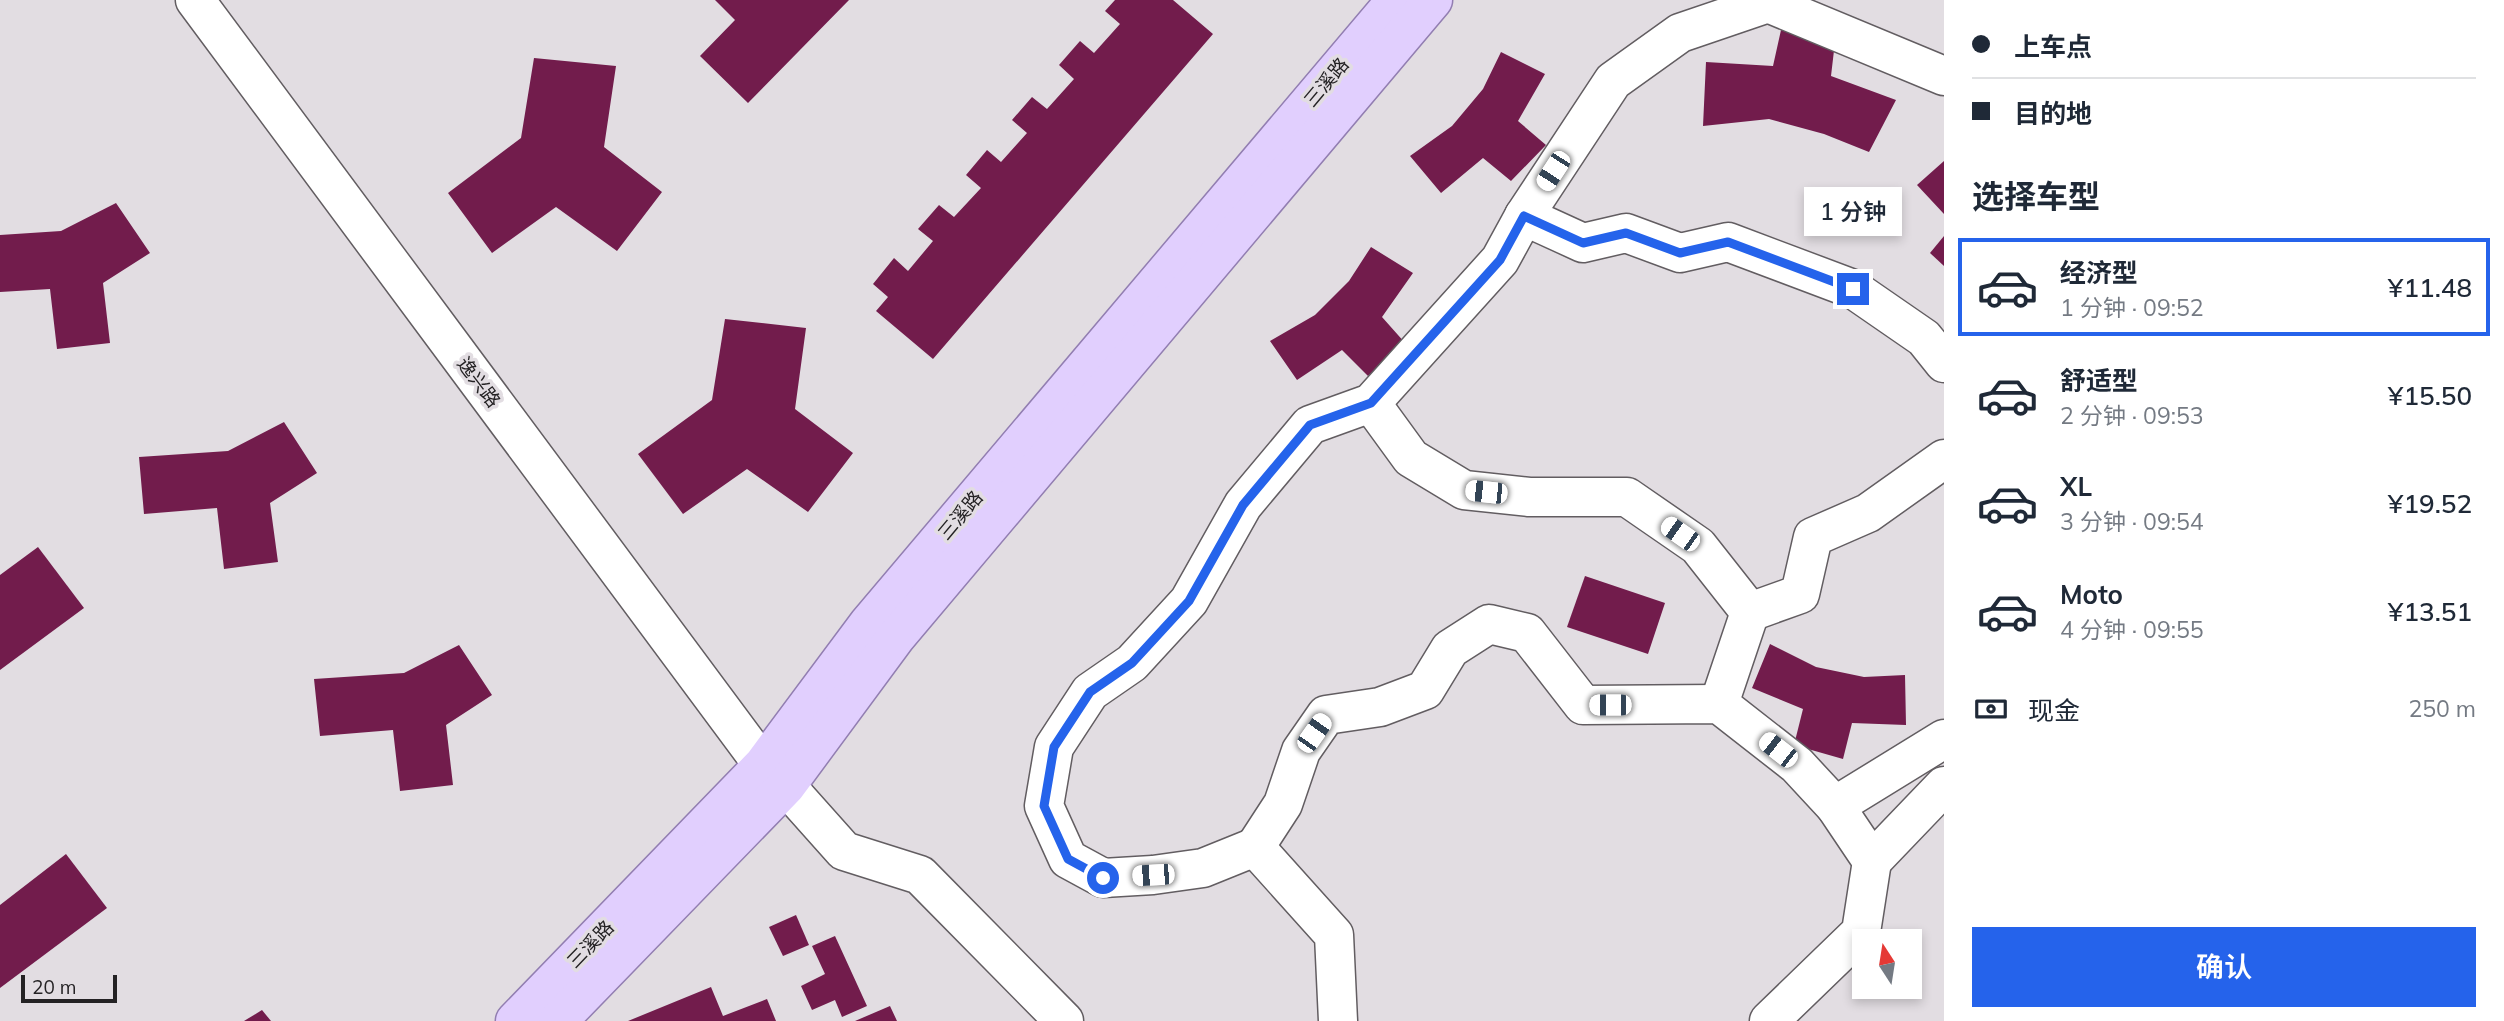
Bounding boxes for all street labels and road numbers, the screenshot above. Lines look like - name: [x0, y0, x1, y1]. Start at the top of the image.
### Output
- street label: 三溪路: [1298, 52, 1354, 112]
- street label: 逸兴路: [452, 352, 506, 412]
- street label: 三溪路: [932, 485, 988, 545]
- street label: 三溪路: [562, 915, 618, 973]

